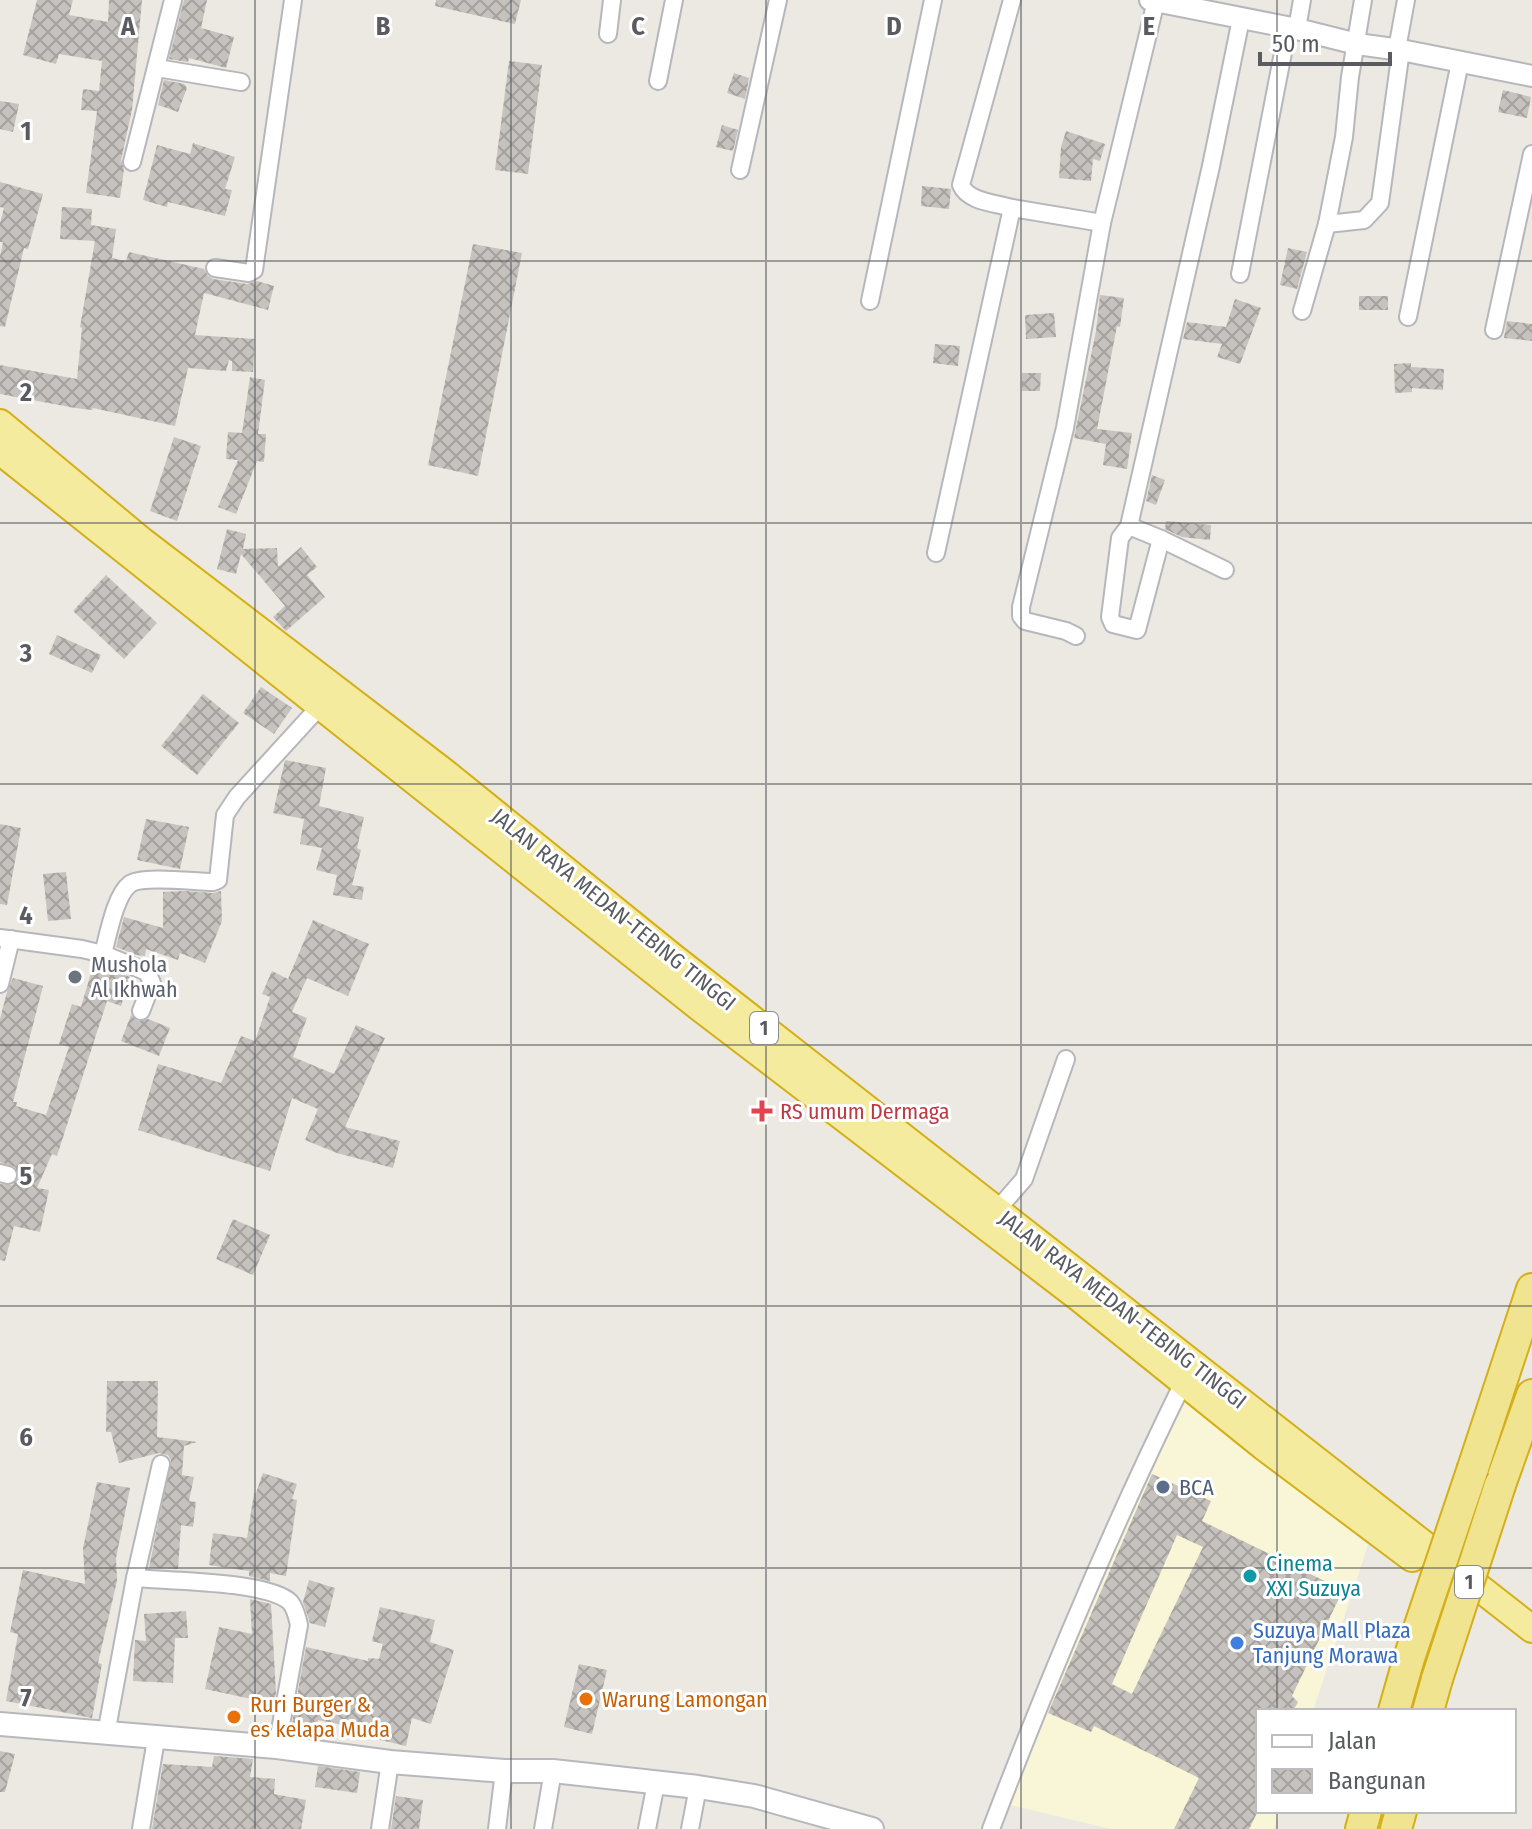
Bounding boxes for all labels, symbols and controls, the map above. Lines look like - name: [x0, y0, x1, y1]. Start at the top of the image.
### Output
- text: A: [120, 11, 136, 42]
- text: B: [376, 11, 391, 42]
- text: C: [631, 11, 645, 42]
- text: D: [886, 11, 902, 42]
- text: E: [1143, 11, 1155, 42]
- scale bar: [1260, 16, 1390, 66]
- text: 50 m: [1272, 30, 1320, 58]
- text: 1: [21, 116, 32, 147]
- text: 2: [19, 377, 32, 408]
- text: 3: [19, 638, 32, 669]
- street label: JALAN RAYA MEDAN-TEBING TINGGI: [486, 802, 741, 1016]
- text: 4: [19, 900, 33, 931]
- place label: Mushola Al Ikhwah: [91, 951, 178, 1003]
- marker: Mushola Al Ikhwah: [66, 968, 84, 986]
- road number: 1: [750, 1012, 778, 1044]
- place label: RS umum Dermaga: [780, 1098, 949, 1125]
- marker: RS umum Dermaga: [751, 1100, 773, 1122]
- text: 5: [20, 1161, 33, 1192]
- street label: JALAN RAYA MEDAN-TEBING TINGGI: [994, 1204, 1252, 1414]
- text: 6: [19, 1422, 33, 1453]
- place label: BCA: [1179, 1474, 1214, 1501]
- marker: BCA: [1154, 1478, 1172, 1496]
- place label: Cinema XXI Suzuya: [1266, 1550, 1361, 1602]
- road number: 1: [1455, 1566, 1483, 1598]
- marker: Cinema XXI Suzuya: [1241, 1567, 1259, 1585]
- place label: Suzuya Mall Plaza Tanjung Morawa: [1253, 1617, 1411, 1669]
- marker: Suzuya Mall Plaza Tanjung Morawa: [1228, 1634, 1246, 1652]
- text: 7: [20, 1683, 32, 1714]
- place label: Warung Lamongan: [602, 1686, 768, 1713]
- marker: Warung Lamongan: [577, 1690, 595, 1708]
- place label: Ruri Burger & es kelapa Muda: [250, 1691, 390, 1743]
- marker: Ruri Burger & es kelapa Muda: [225, 1708, 243, 1726]
- legend: [1256, 1709, 1516, 1813]
- text: Jalan: [1328, 1727, 1377, 1755]
- text: Bangunan: [1328, 1767, 1426, 1795]

